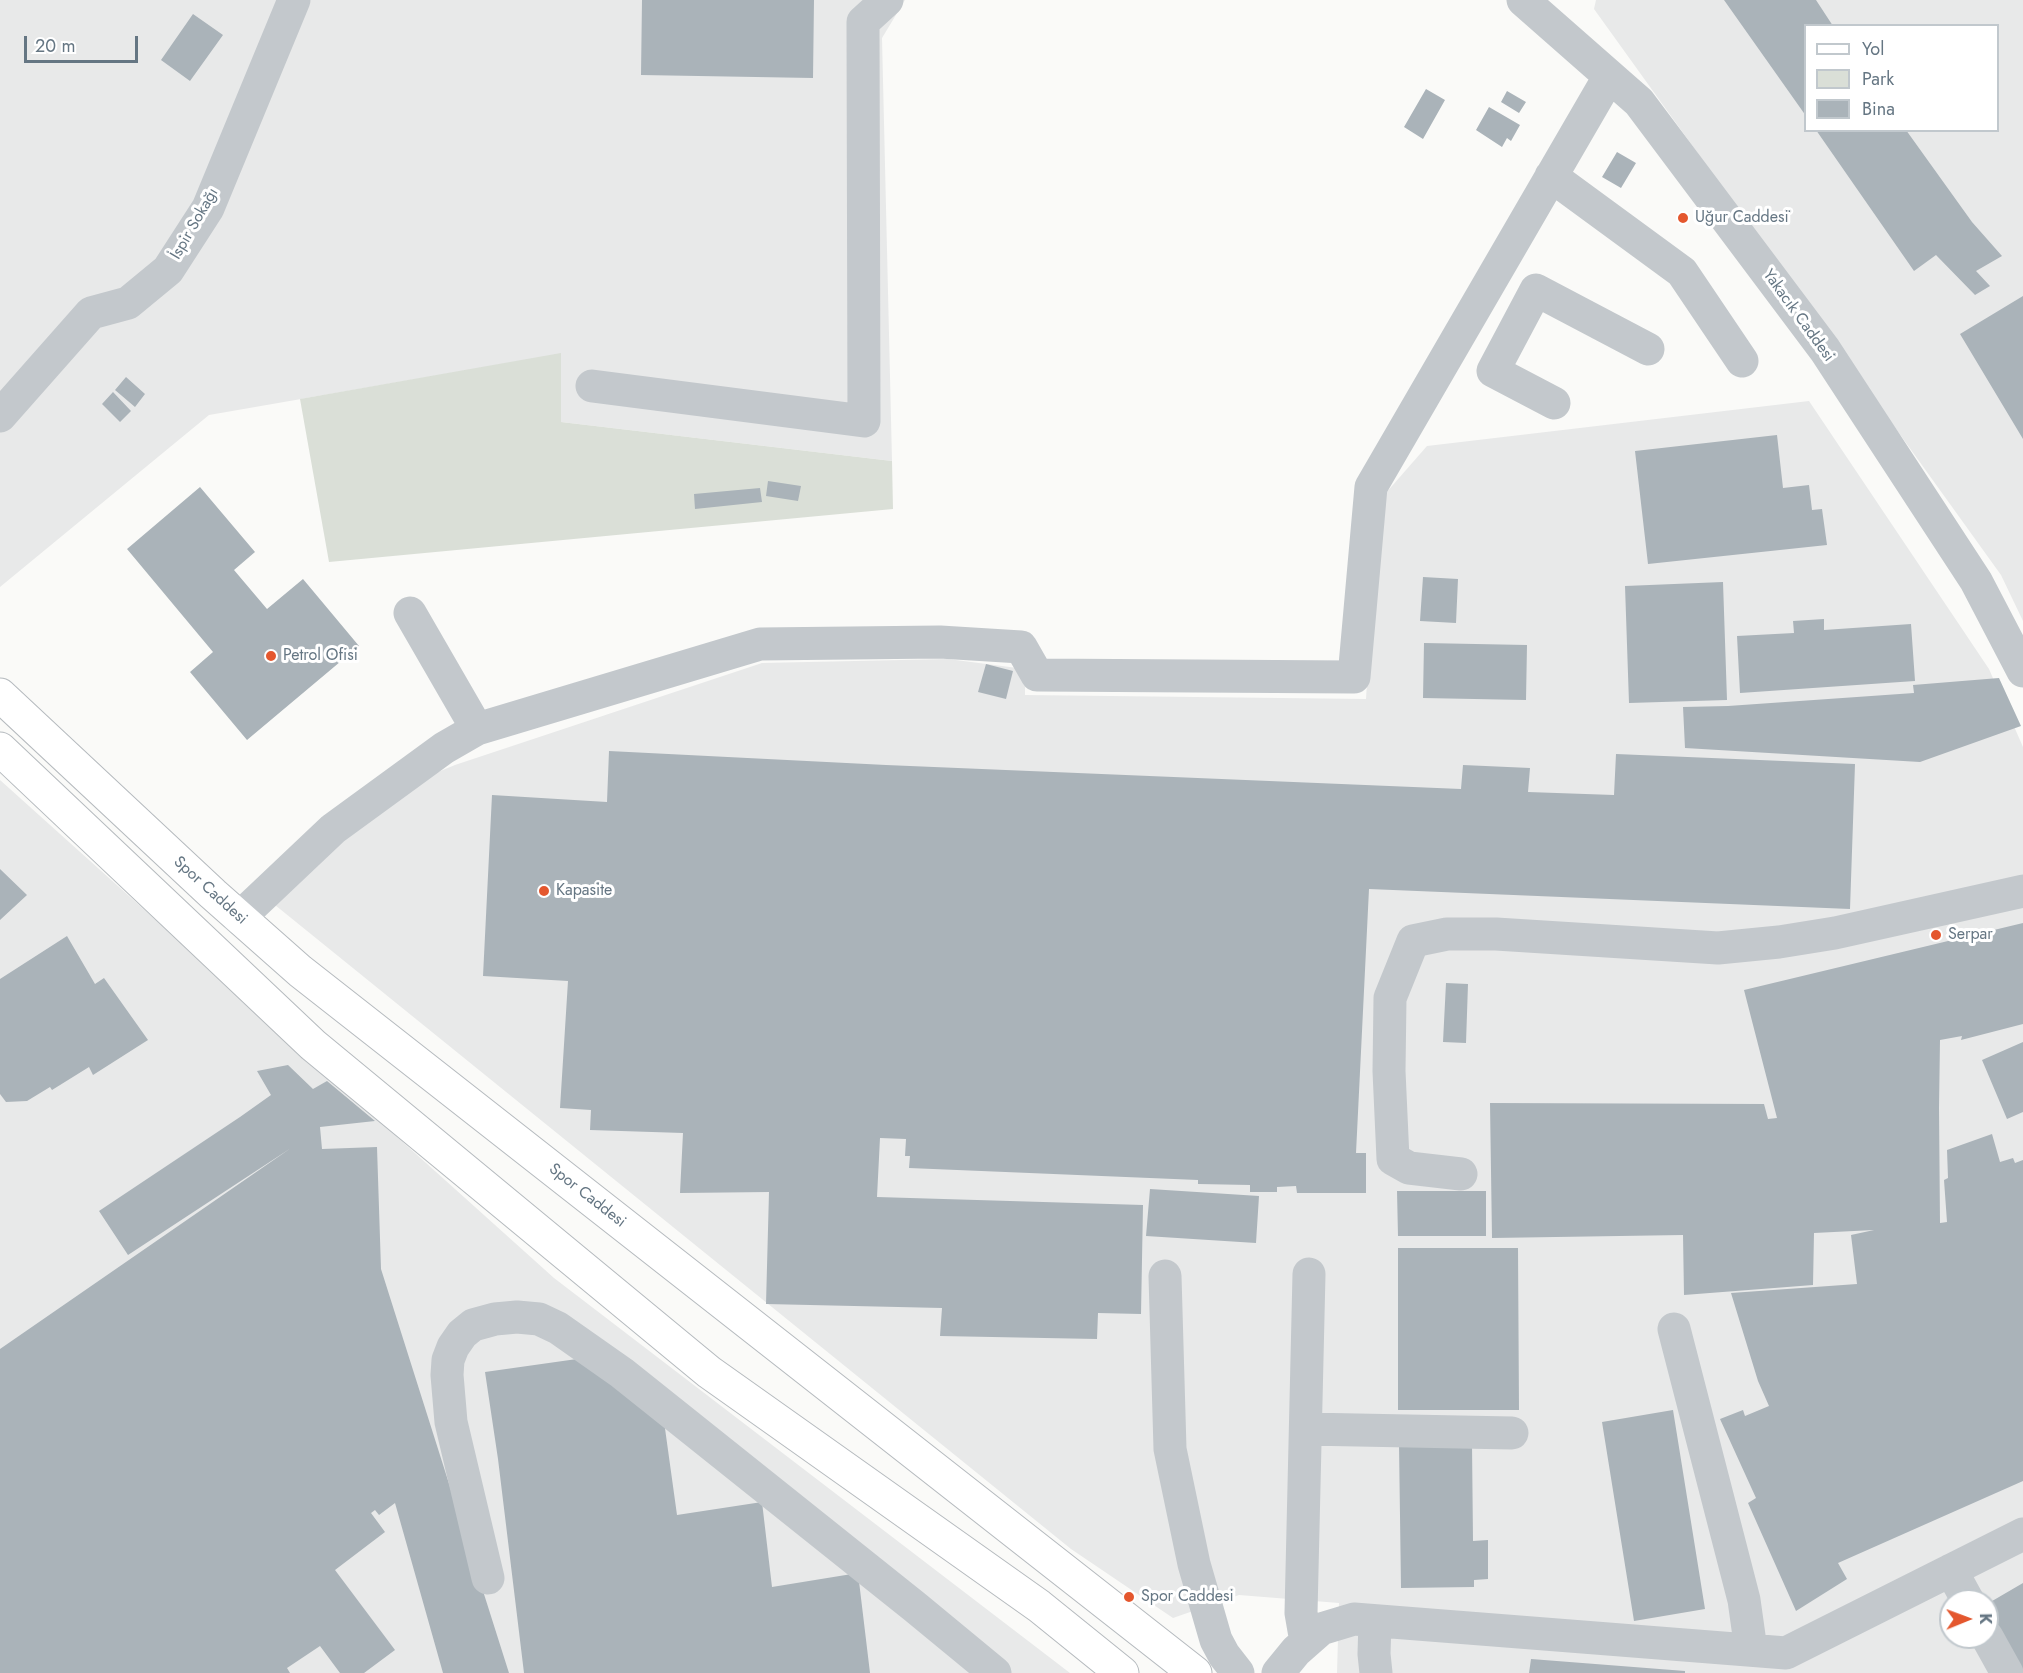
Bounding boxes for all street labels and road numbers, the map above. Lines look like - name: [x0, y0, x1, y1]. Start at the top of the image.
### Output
- street label: İspir Sokağı: [167, 185, 223, 263]
- street label: Yakacık Caddesi: [1758, 266, 1838, 366]
- street label: Spor Caddesi: [169, 853, 251, 929]
- street label: Spor Caddesi: [545, 1160, 629, 1232]

